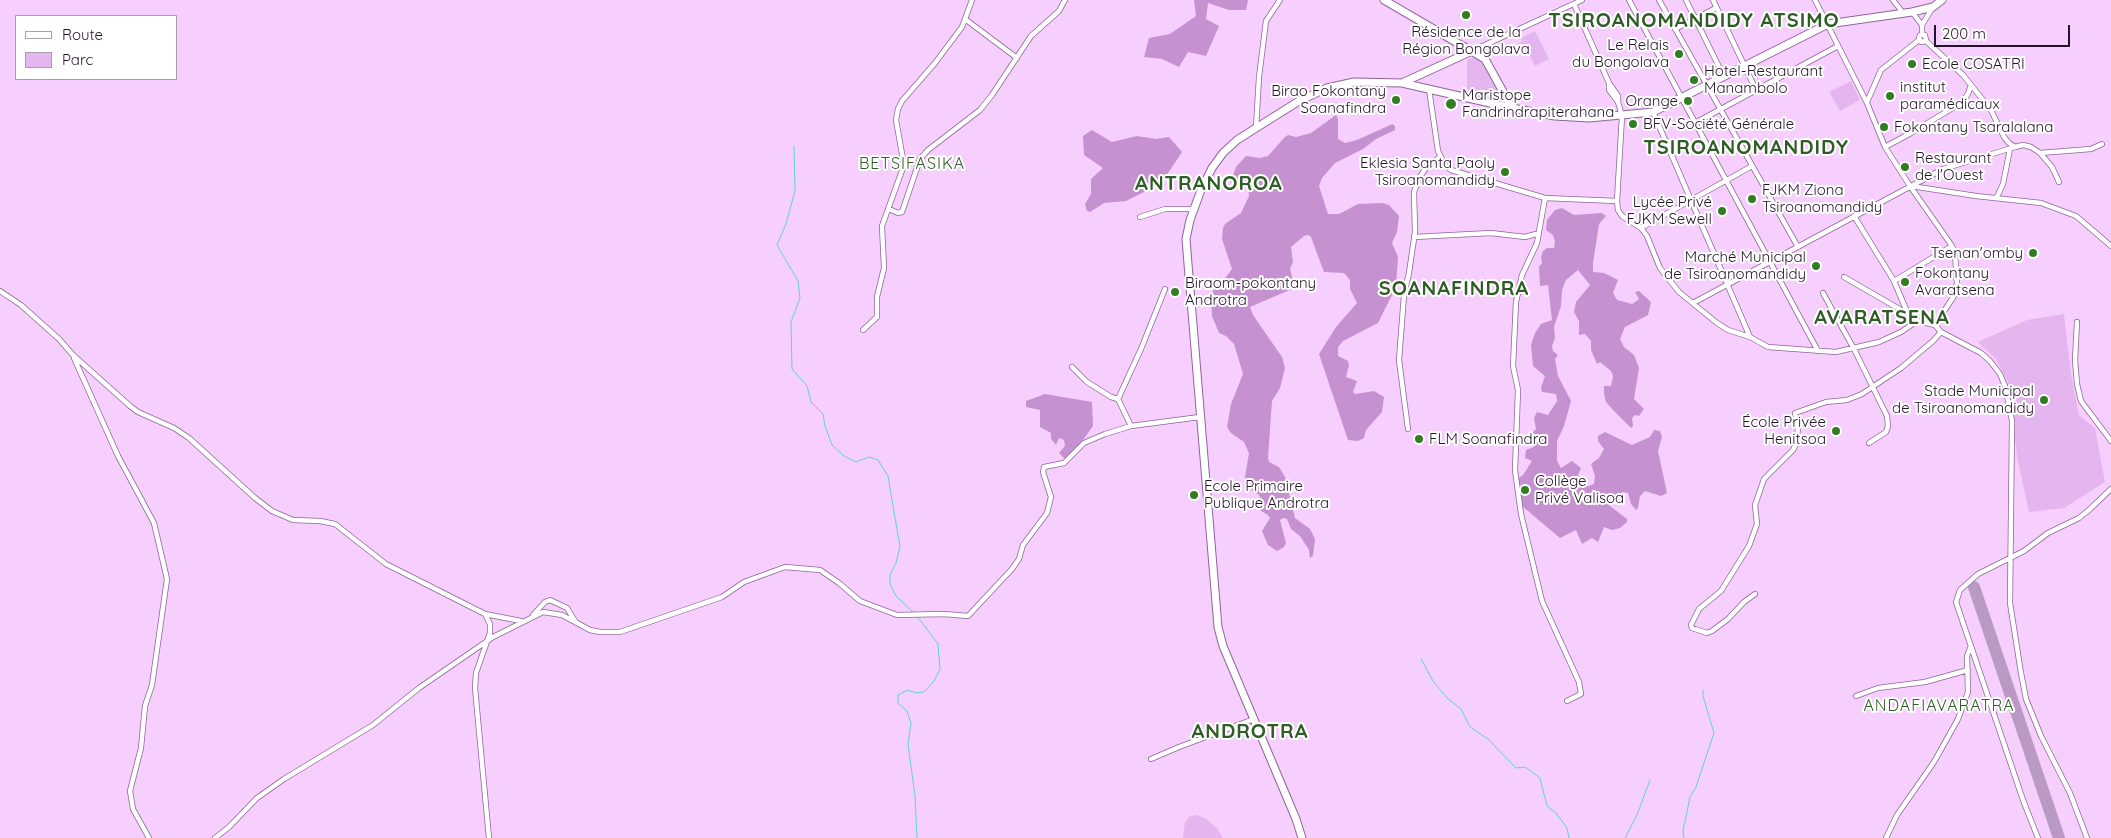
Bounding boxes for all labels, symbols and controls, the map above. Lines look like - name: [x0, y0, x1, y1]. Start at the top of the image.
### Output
- marker: Résidence de la Région Bongolava: [1460, 9, 1472, 21]
- district label: TSIROANOMANDIDY ATSIMO: [1546, 9, 1842, 33]
- legend: [15, 15, 178, 80]
- scale bar: [1936, 15, 2072, 47]
- place label: Résidence de la Région Bongolava: [1402, 23, 1530, 58]
- text: 200 m: [1942, 24, 1986, 43]
- text: Route: [62, 25, 103, 44]
- place label: Le Relais du Bongolava: [1572, 36, 1669, 71]
- marker: Le Relais du Bongolava: [1673, 48, 1685, 60]
- text: Parc: [62, 50, 93, 69]
- place label: Ecole COSATRI: [1922, 55, 2025, 73]
- marker: Ecole COSATRI: [1906, 58, 1918, 70]
- place label: Hotel-Restaurant Manambolo: [1704, 62, 1823, 97]
- marker: Hotel-Restaurant Manambolo: [1688, 74, 1700, 86]
- place label: institut paramédicaux: [1900, 78, 2000, 113]
- place label: Birao Fokontany Soanafindra: [1271, 82, 1386, 117]
- place label: Maristope Fandrindrapiterahana: [1462, 86, 1614, 121]
- marker: institut paramédicaux: [1884, 90, 1896, 102]
- place label: Orange: [1626, 92, 1678, 110]
- marker: Birao Fokontany Soanafindra: [1390, 94, 1402, 106]
- marker: Orange: [1682, 95, 1694, 107]
- marker: Maristope Fandrindrapiterahana: [1444, 97, 1458, 111]
- place label: BFV-Société Générale: [1643, 115, 1794, 133]
- marker: BFV-Société Générale: [1627, 118, 1639, 130]
- place label: Fokontany Tsaralalana: [1894, 118, 2053, 136]
- marker: Fokontany Tsaralalana: [1878, 121, 1890, 133]
- district label: TSIROANOMANDIDY: [1641, 136, 1851, 160]
- place label: Restaurant de l'Ouest: [1915, 149, 1991, 184]
- district label: BETSIFASIKA: [858, 154, 966, 174]
- place label: Eklesia Santa Paoly Tsiroanomandidy: [1360, 154, 1495, 189]
- marker: Restaurant de l'Ouest: [1899, 161, 1911, 173]
- marker: Eklesia Santa Paoly Tsiroanomandidy: [1499, 166, 1511, 178]
- district label: ANTRANOROA: [1134, 172, 1284, 196]
- place label: FJKM Ziona Tsiroanomandidy: [1762, 181, 1882, 216]
- place label: Lycée Privé FJKM Sewell: [1627, 193, 1712, 228]
- marker: FJKM Ziona Tsiroanomandidy: [1746, 193, 1758, 205]
- marker: Lycée Privé FJKM Sewell: [1716, 205, 1728, 217]
- place label: Tsenan'omby: [1930, 244, 2023, 262]
- marker: Tsenan'omby: [2027, 247, 2039, 259]
- place label: Marché Municipal de Tsiroanomandidy: [1664, 248, 1806, 283]
- marker: Marché Municipal de Tsiroanomandidy: [1810, 260, 1822, 272]
- place label: Fokontany Avaratsena: [1915, 264, 1995, 299]
- place label: Biraom-pokontany Androtra: [1185, 274, 1316, 309]
- marker: Fokontany Avaratsena: [1899, 276, 1911, 288]
- district label: SOANAFINDRA: [1377, 277, 1531, 301]
- marker: Biraom-pokontany Androtra: [1169, 286, 1181, 298]
- district label: AVARATSENA: [1813, 306, 1951, 330]
- place label: Stade Municipal de Tsiroanomandidy: [1892, 382, 2034, 417]
- marker: Stade Municipal de Tsiroanomandidy: [2038, 394, 2050, 406]
- place label: École Privée Henitsoa: [1742, 413, 1826, 448]
- marker: École Privée Henitsoa: [1830, 425, 1842, 437]
- place label: FLM Soanafindra: [1429, 430, 1547, 448]
- marker: FLM Soanafindra: [1413, 433, 1425, 445]
- place label: Collège Privé Valisoa: [1535, 472, 1624, 507]
- place label: Ecole Primaire Publique Androtra: [1204, 477, 1329, 512]
- marker: Collège Privé Valisoa: [1519, 484, 1531, 496]
- marker: Ecole Primaire Publique Androtra: [1188, 489, 1200, 501]
- district label: ANDAFIAVARATRA: [1862, 696, 2016, 716]
- district label: ANDROTRA: [1190, 720, 1310, 744]

